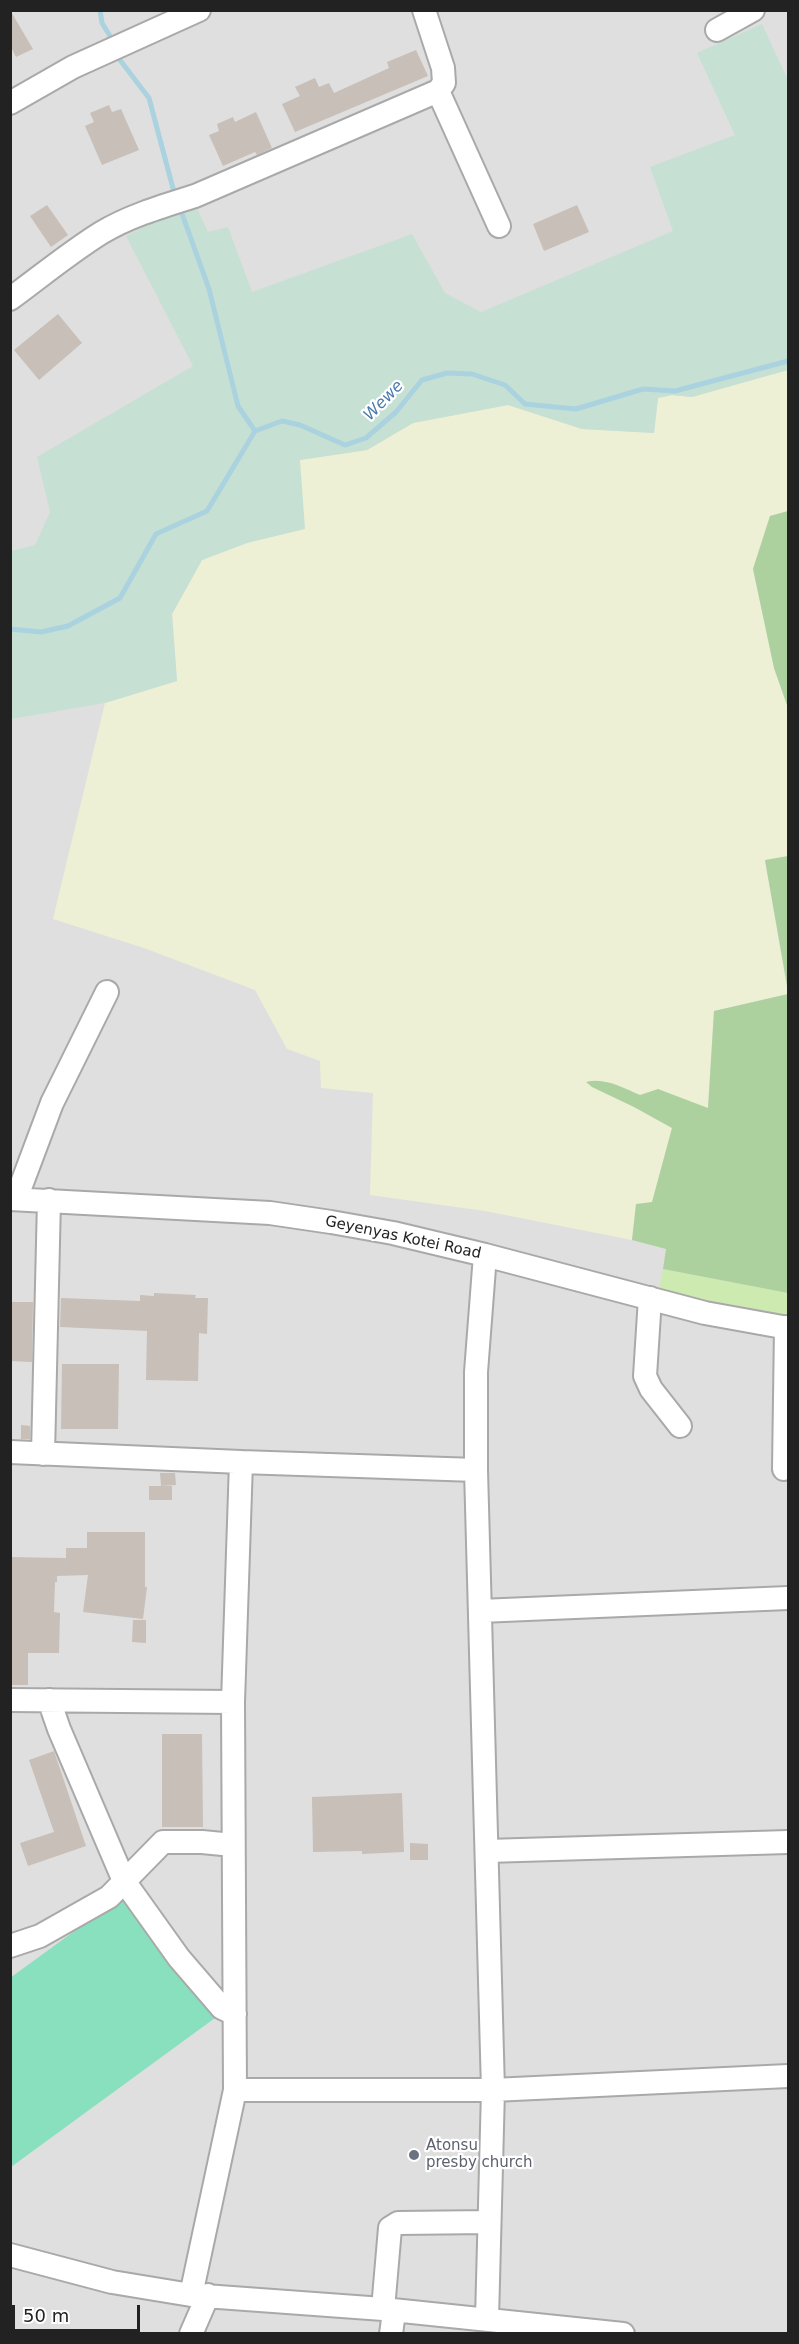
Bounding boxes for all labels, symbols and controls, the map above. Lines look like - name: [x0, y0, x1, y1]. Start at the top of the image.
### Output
- water label: Wewe: [360, 377, 408, 425]
- street label: Geyenyas Kotei Road: [323, 1213, 483, 1263]
- place label: Atonsu presby church: [426, 2137, 532, 2172]
- marker: Atonsu presby church: [407, 2148, 421, 2162]
- scale bar: [15, 2293, 142, 2331]
- text: 50 m: [23, 2305, 69, 2326]

